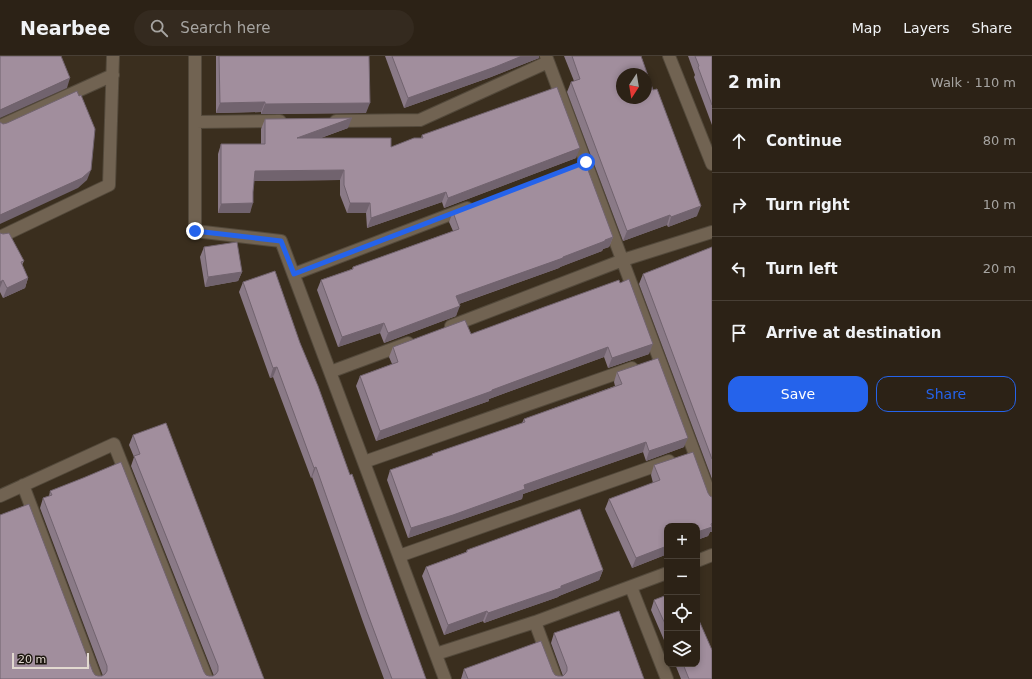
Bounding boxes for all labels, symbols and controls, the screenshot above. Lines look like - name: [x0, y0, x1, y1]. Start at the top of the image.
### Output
- search box: [134, 10, 414, 46]
- text: Nearbee: [20, 17, 110, 39]
- icon: search: [148, 17, 170, 39]
- text: Search here: [180, 19, 270, 37]
- text: Map: [852, 20, 881, 36]
- text: Layers: [903, 20, 950, 36]
- text: Share: [972, 20, 1012, 36]
- north arrow: [616, 68, 652, 104]
- text: 2 min: [728, 72, 781, 92]
- text: Walk · 110 m: [931, 75, 1016, 90]
- icon: ahead: [728, 130, 750, 152]
- text: Continue: [766, 132, 842, 150]
- text: 80 m: [983, 133, 1016, 148]
- route start: [577, 153, 595, 171]
- icon: right: [728, 194, 750, 216]
- text: Turn right: [766, 196, 850, 214]
- text: 10 m: [983, 197, 1016, 212]
- route end: [186, 222, 204, 240]
- icon: left: [728, 258, 750, 280]
- text: Turn left: [766, 260, 838, 278]
- text: 20 m: [983, 261, 1016, 276]
- icon: arrive: [728, 322, 750, 344]
- text: Arrive at destination: [766, 324, 941, 342]
- button: Save: [728, 376, 868, 412]
- button: Share: [876, 376, 1016, 412]
- map controls: [664, 523, 700, 667]
- button: +: [664, 523, 700, 559]
- button: −: [664, 559, 700, 595]
- button: locate: [664, 595, 700, 631]
- button: layers: [664, 631, 700, 667]
- scale bar: [12, 651, 89, 670]
- text: 20 m: [18, 653, 46, 666]

